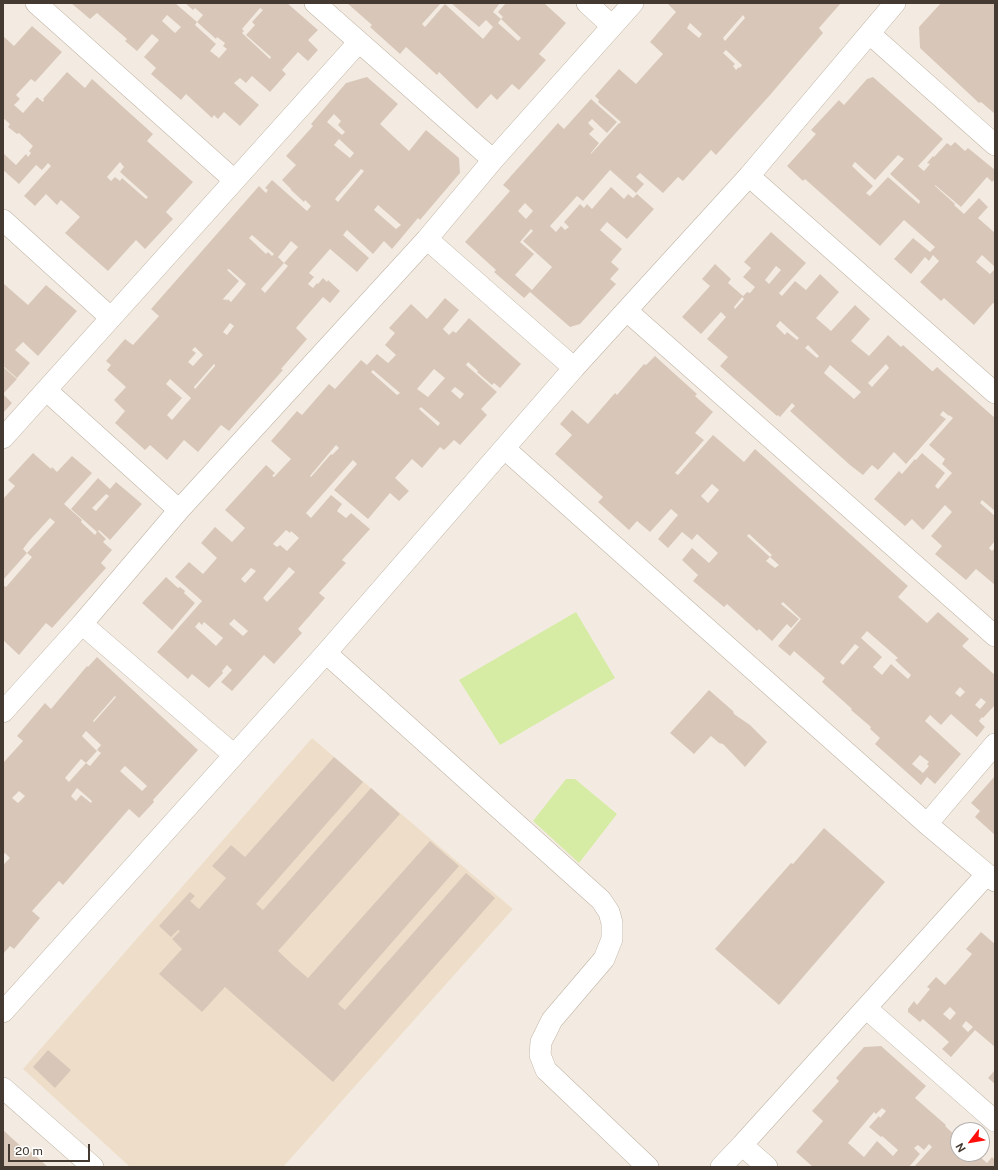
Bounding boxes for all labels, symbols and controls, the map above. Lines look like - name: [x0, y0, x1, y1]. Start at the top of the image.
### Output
- north arrow: [950, 1122, 990, 1162]
- scale bar: [10, 1136, 92, 1162]
- text: N: [953, 1141, 968, 1154]
- text: 20 m: [15, 1144, 43, 1158]

